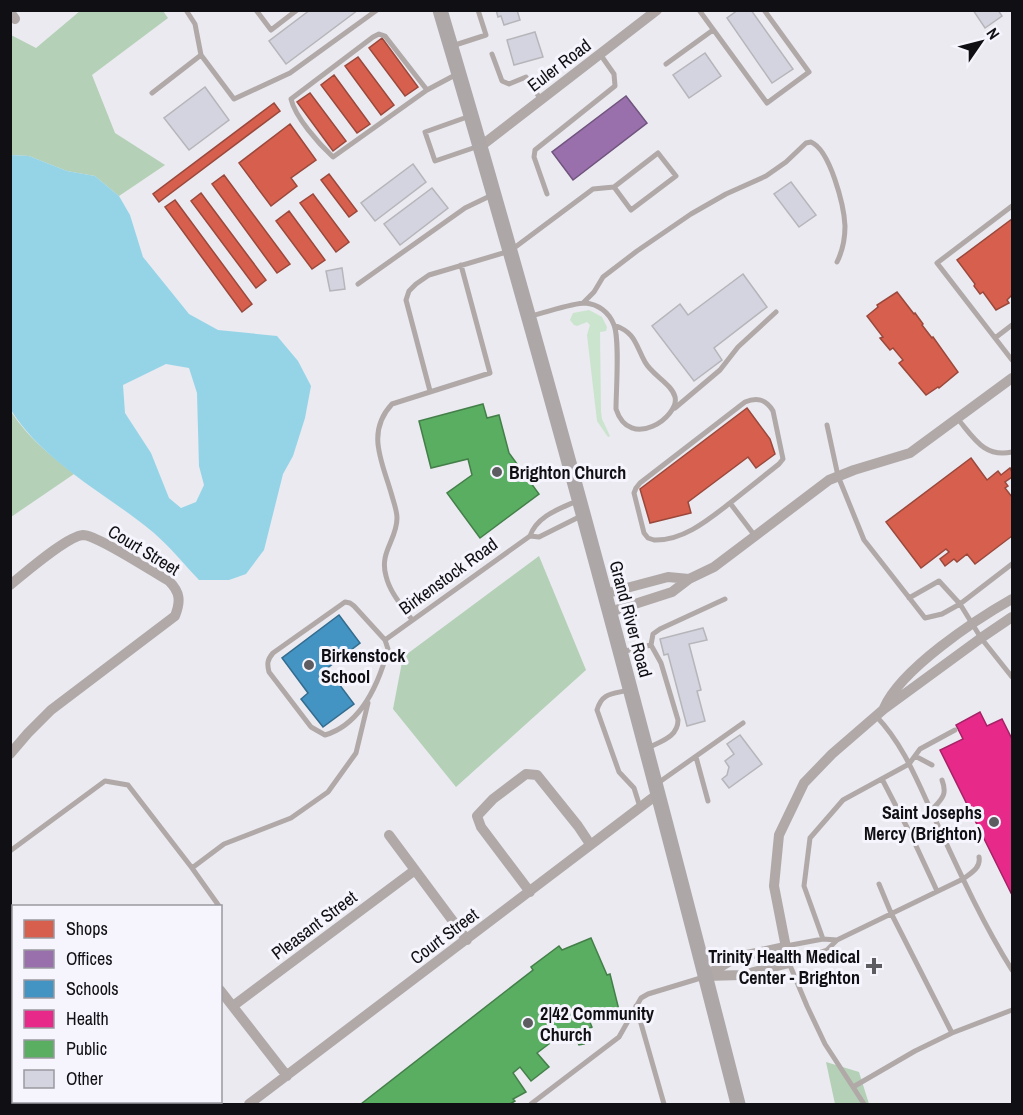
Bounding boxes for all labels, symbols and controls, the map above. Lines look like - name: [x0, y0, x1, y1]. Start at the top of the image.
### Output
- north arrow: [951, 12, 1011, 72]
- text: N: [982, 23, 1005, 44]
- street label: Euler Road: [522, 33, 596, 97]
- place label: Brighton Church: [509, 460, 626, 485]
- marker: Brighton Church: [490, 465, 504, 479]
- street label: Court Street: [103, 519, 185, 581]
- street label: Birkenstock Road: [394, 532, 502, 620]
- street label: Grand River Road: [603, 558, 659, 680]
- place label: Birkenstock School: [321, 643, 406, 689]
- marker: Birkenstock School: [302, 658, 316, 672]
- place label: Saint Josephs Mercy (Brighton): [864, 800, 982, 846]
- marker: Saint Josephs Mercy (Brighton): [987, 815, 1001, 829]
- street label: Pleasant Street: [266, 885, 362, 965]
- street label: Court Street: [405, 902, 483, 970]
- legend: [12, 905, 222, 1103]
- text: Shops: [66, 916, 108, 941]
- place label: Trinity Health Medical Center - Brighton: [708, 944, 860, 990]
- text: Offices: [66, 946, 113, 971]
- marker: Trinity Health Medical Center - Brighton: [865, 957, 883, 975]
- text: Schools: [66, 976, 119, 1001]
- place label: 2|42 Community Church: [540, 1001, 655, 1047]
- text: Health: [66, 1006, 109, 1031]
- marker: 2|42 Community Church: [521, 1016, 535, 1030]
- text: Public: [66, 1036, 107, 1061]
- text: Other: [66, 1066, 103, 1091]

